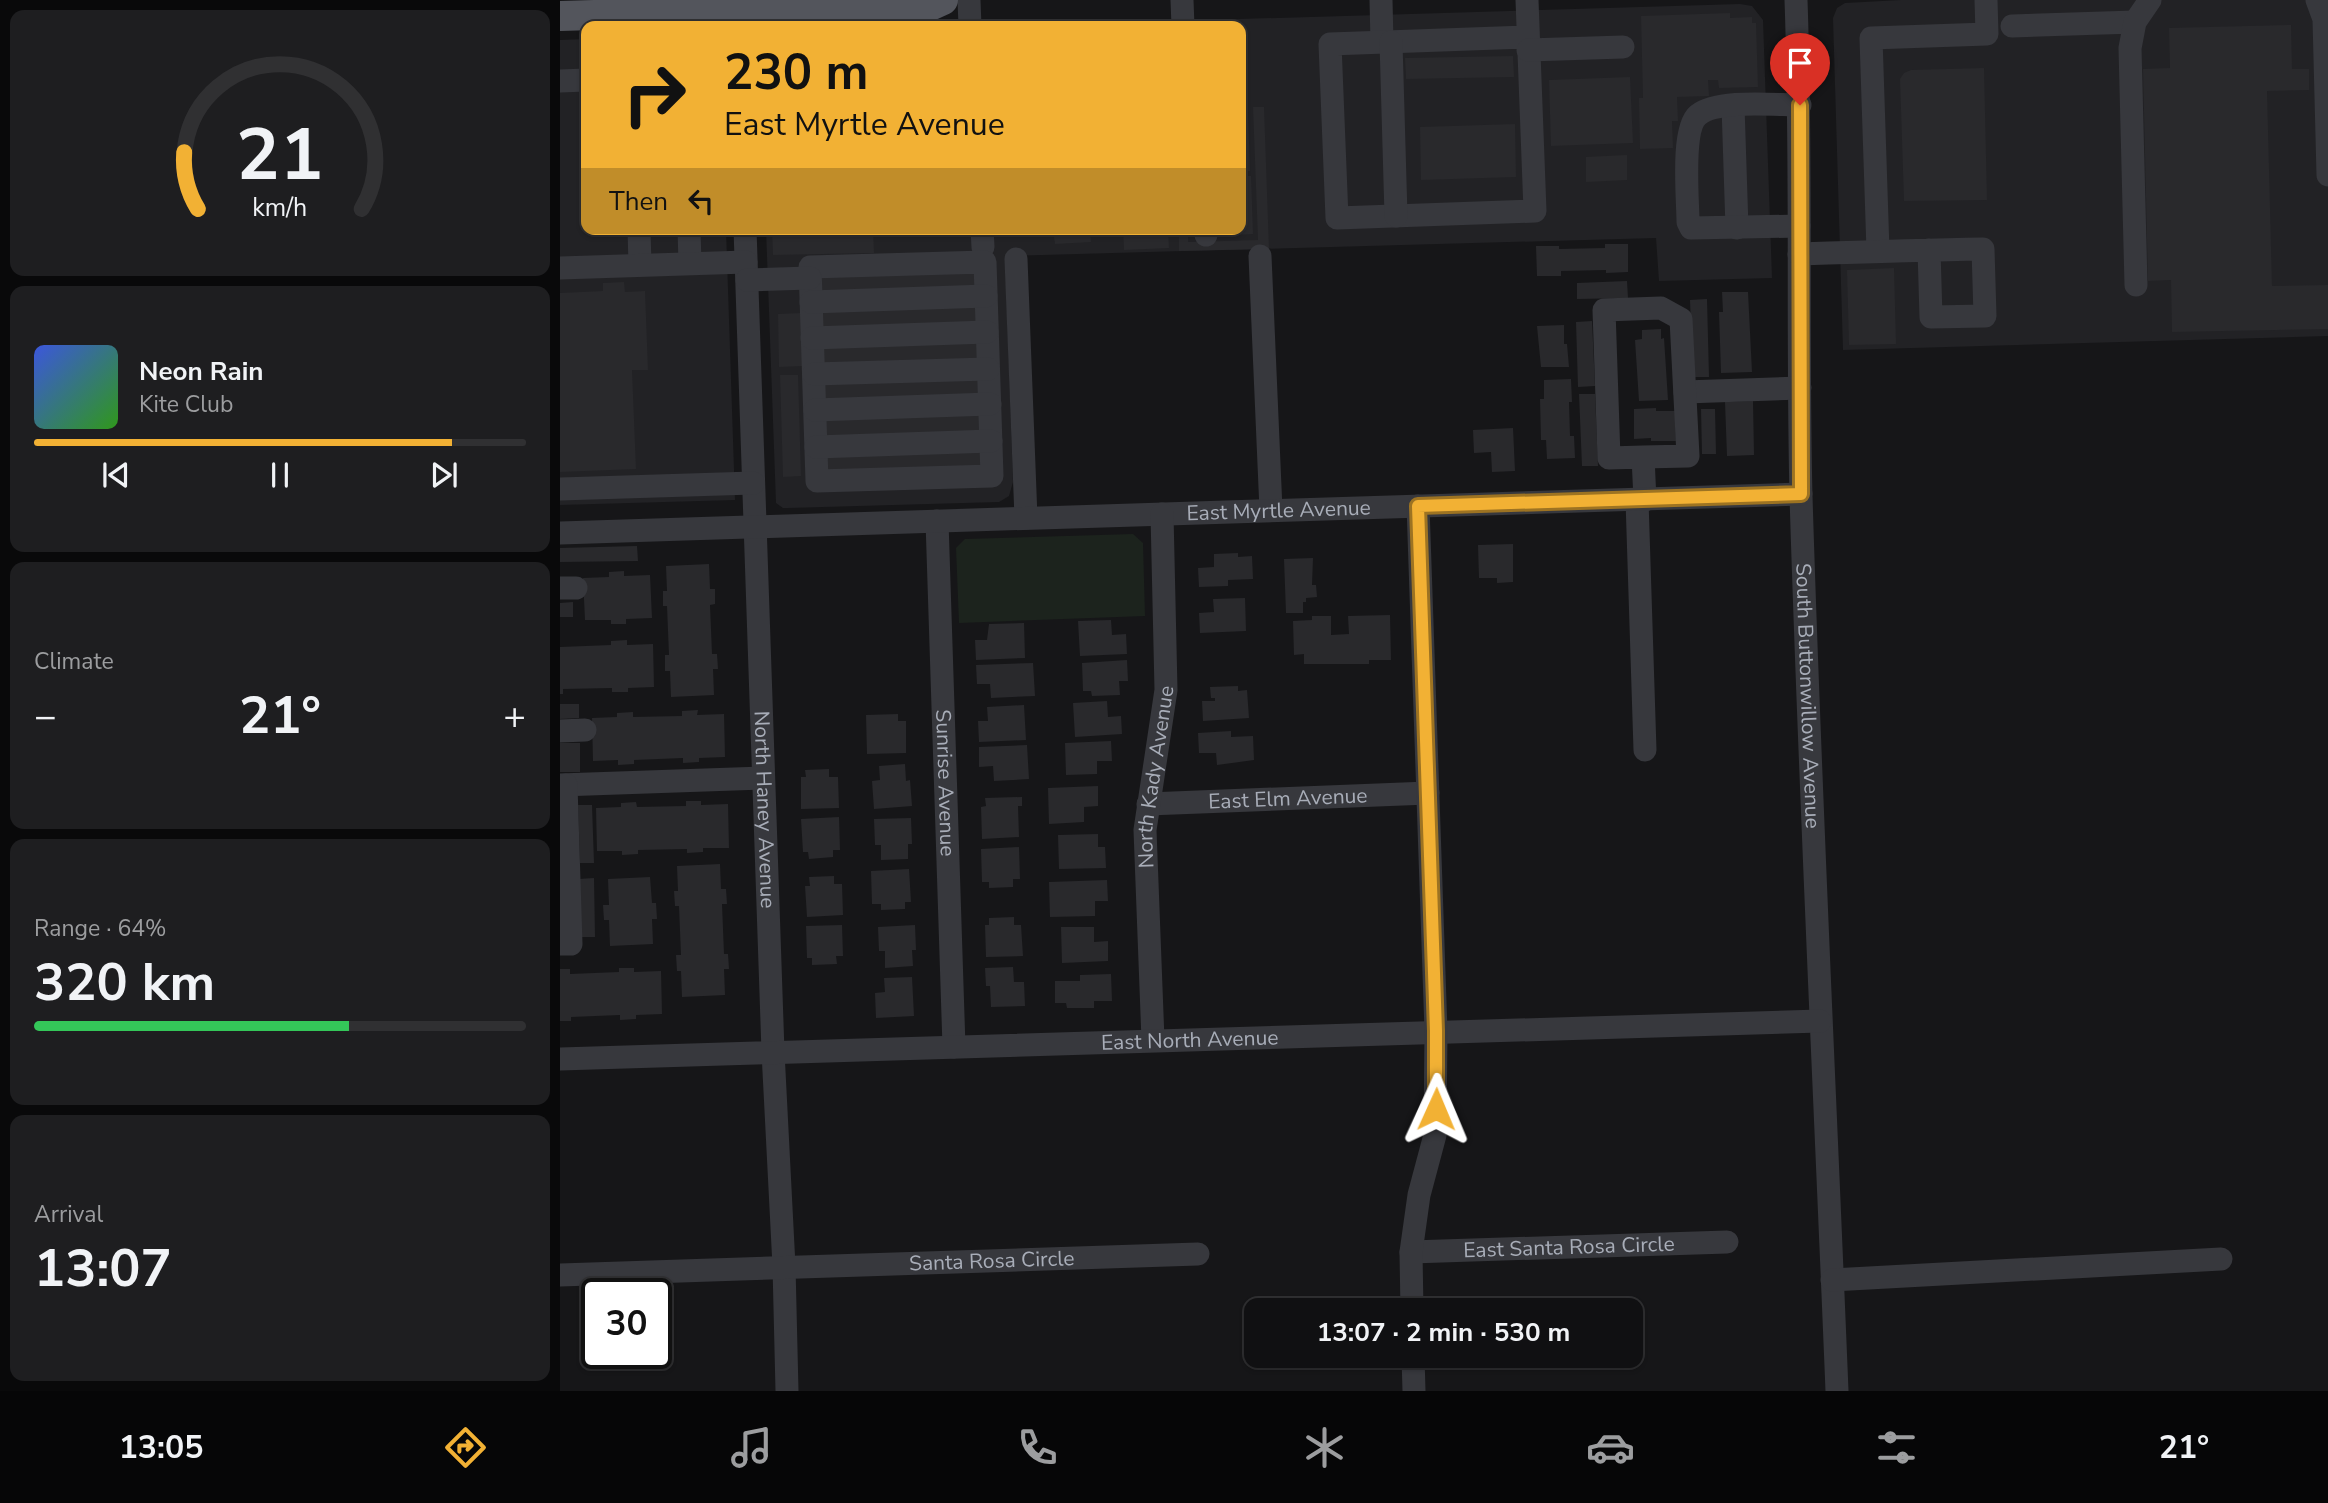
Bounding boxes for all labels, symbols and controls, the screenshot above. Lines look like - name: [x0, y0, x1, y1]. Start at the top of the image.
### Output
- pin: [1770, 33, 1830, 105]
- text: 230 m: [724, 39, 868, 106]
- icon: arrive: [1781, 44, 1819, 82]
- icon: right: [609, 49, 700, 140]
- text: East Myrtle Avenue: [724, 103, 1005, 146]
- text: 21: [236, 105, 324, 205]
- icon: left: [682, 182, 720, 220]
- text: Then: [609, 184, 668, 219]
- text: km/h: [252, 191, 308, 225]
- text: Neon Rain: [139, 354, 264, 389]
- text: Kite Club: [139, 389, 233, 420]
- icon: previous: [97, 456, 135, 494]
- icon: pause: [261, 456, 299, 494]
- icon: next: [425, 456, 463, 494]
- street label: East Myrtle Avenue: [1186, 494, 1371, 527]
- street label: South Buttonwillow Avenue: [1789, 563, 1827, 829]
- text: Climate: [34, 646, 114, 677]
- text: 21°: [239, 680, 321, 751]
- street label: North Kady Avenue: [1131, 684, 1180, 869]
- text: −: [34, 691, 57, 742]
- text: +: [503, 691, 526, 742]
- street label: Sunrise Avenue: [929, 709, 962, 857]
- street label: North Haney Avenue: [747, 710, 782, 909]
- street label: East Elm Avenue: [1208, 781, 1368, 816]
- text: Range · 64%: [34, 913, 166, 944]
- text: 320 km: [34, 947, 215, 1018]
- street label: East North Avenue: [1101, 1023, 1279, 1057]
- position arrow: [1399, 1072, 1473, 1146]
- text: Arrival: [34, 1199, 103, 1230]
- street label: East Santa Rosa Circle: [1463, 1230, 1675, 1264]
- text: 13:07: [34, 1233, 172, 1304]
- street label: Santa Rosa Circle: [909, 1244, 1075, 1278]
- speed limit sign: 30: [581, 1278, 672, 1369]
- text: 13:07 · 2 min · 530 m: [1317, 1315, 1570, 1350]
- icon: directions: [441, 1423, 490, 1472]
- icon: music: [727, 1423, 776, 1472]
- icon: phone: [1013, 1423, 1062, 1472]
- icon: climate: [1300, 1423, 1349, 1472]
- icon: car: [1586, 1423, 1635, 1472]
- icon: filters: [1872, 1423, 1921, 1472]
- text: 13:05: [119, 1426, 203, 1469]
- text: 21°: [2159, 1426, 2209, 1469]

